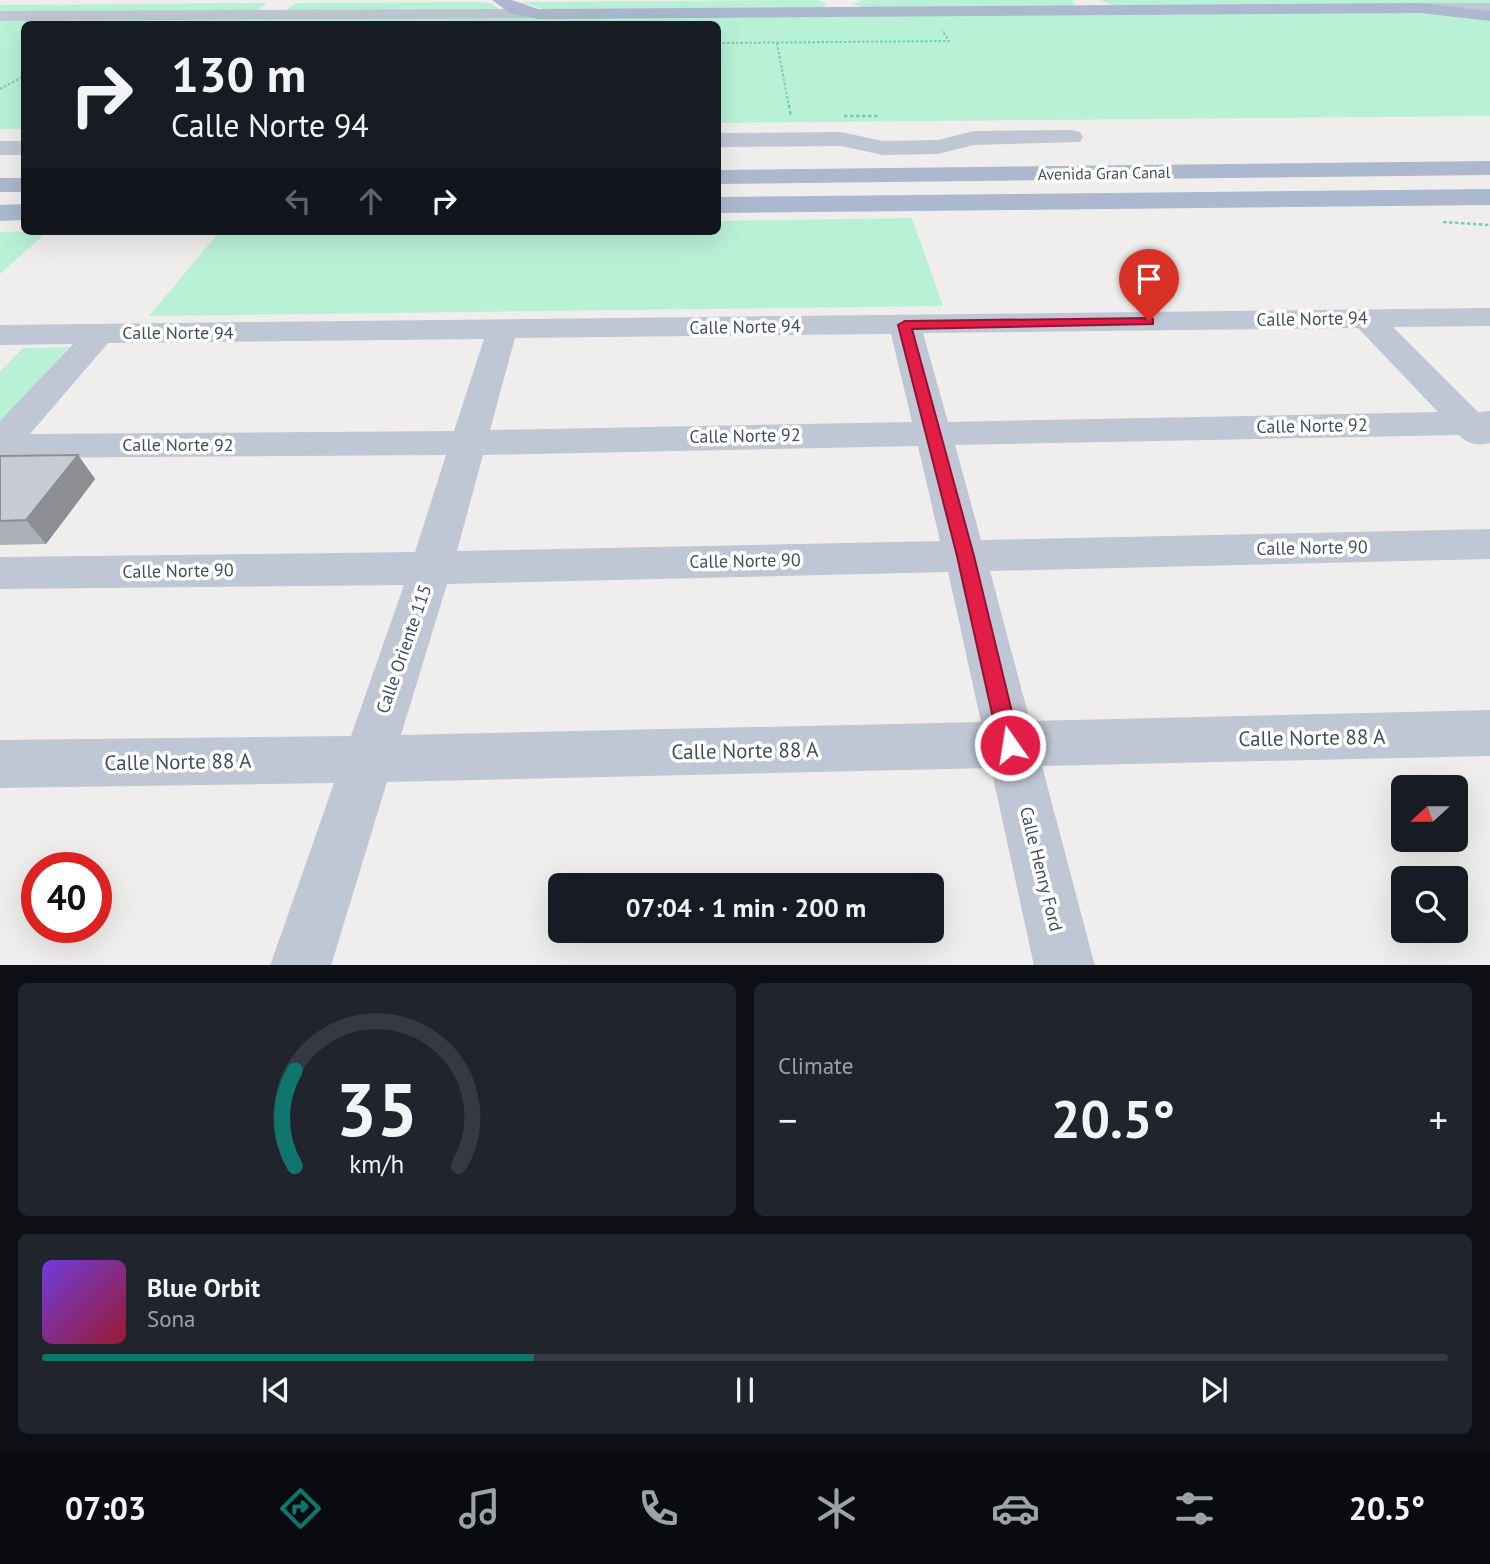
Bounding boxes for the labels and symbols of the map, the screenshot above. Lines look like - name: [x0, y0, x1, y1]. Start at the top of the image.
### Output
- street label: Avenida Gran Canal: [1037, 162, 1171, 184]
- pin: [1119, 249, 1179, 321]
- street label: Calle Norte 94: [1256, 306, 1368, 331]
- street label: Calle Norte 94: [689, 314, 801, 339]
- street label: Calle Norte 94: [122, 321, 234, 344]
- street label: Calle Norte 92: [1256, 413, 1368, 438]
- street label: Calle Norte 92: [689, 423, 801, 448]
- street label: Calle Norte 92: [122, 433, 234, 456]
- street label: Calle Norte 90: [1256, 535, 1368, 560]
- street label: Calle Norte 90: [689, 548, 801, 573]
- street label: Calle Norte 90: [122, 558, 234, 583]
- street label: Calle Oriente 115: [371, 581, 436, 716]
- position arrow: [973, 708, 1047, 782]
- street label: Calle Norte 88 A: [1238, 723, 1386, 752]
- street label: Calle Norte 88 A: [671, 736, 819, 765]
- street label: Calle Norte 88 A: [104, 747, 252, 776]
- north arrow: [1391, 775, 1468, 852]
- street label: Calle Henry Ford: [1015, 804, 1068, 934]
- speed limit sign: 40: [21, 852, 112, 943]

